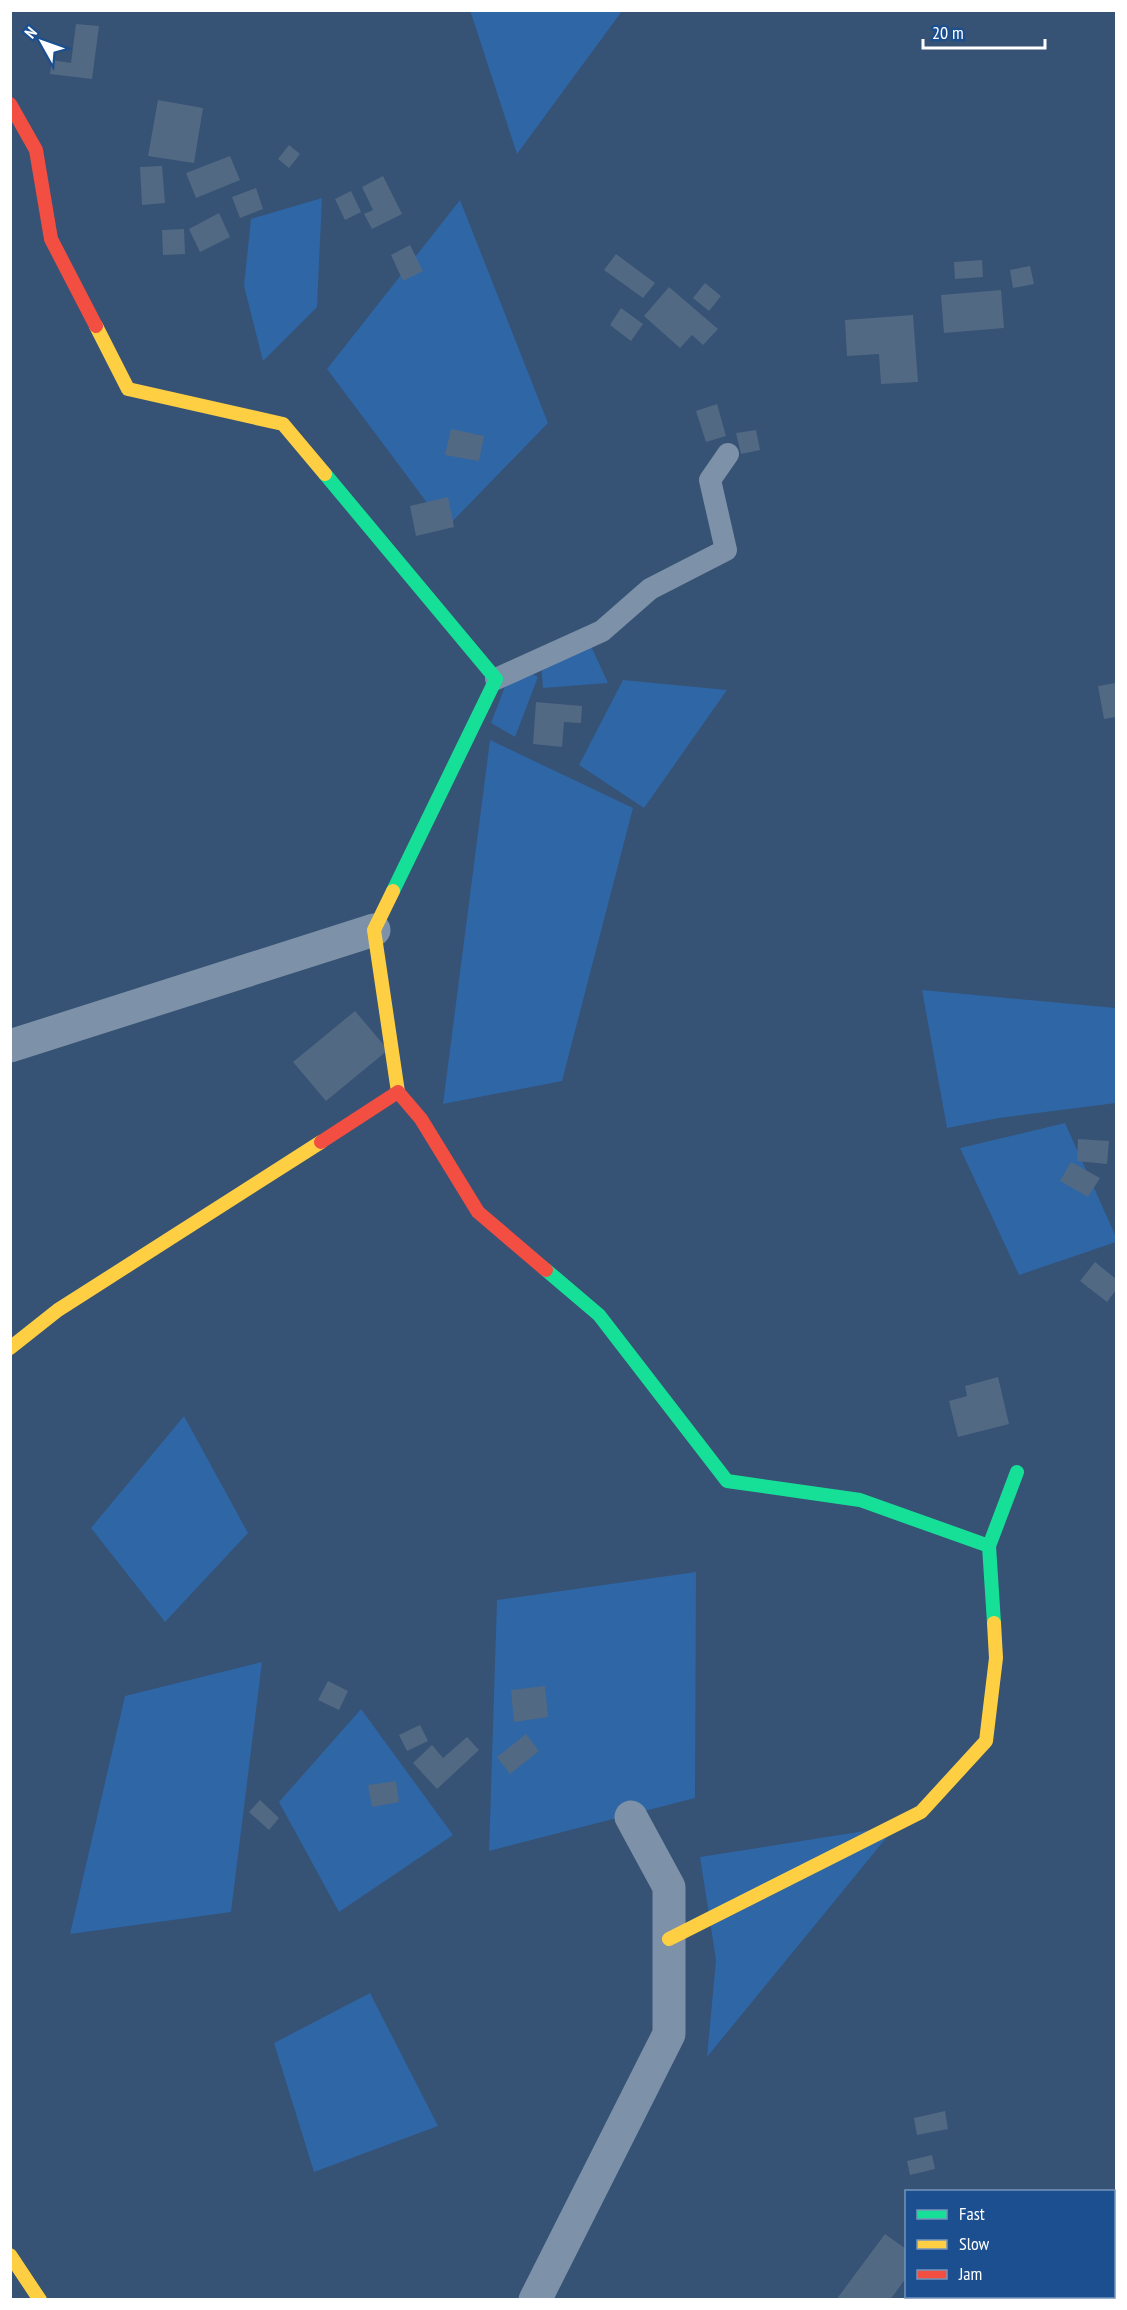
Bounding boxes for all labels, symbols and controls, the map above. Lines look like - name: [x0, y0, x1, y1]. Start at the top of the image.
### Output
- north arrow: [12, 12, 72, 72]
- scale bar: [923, 12, 1044, 50]
- text: 20 m: [932, 21, 964, 44]
- text: N: [20, 23, 41, 42]
- legend: [905, 2190, 1115, 2298]
- text: Fast: [959, 2202, 985, 2225]
- text: Slow: [959, 2232, 990, 2255]
- text: Jam: [958, 2262, 982, 2285]

